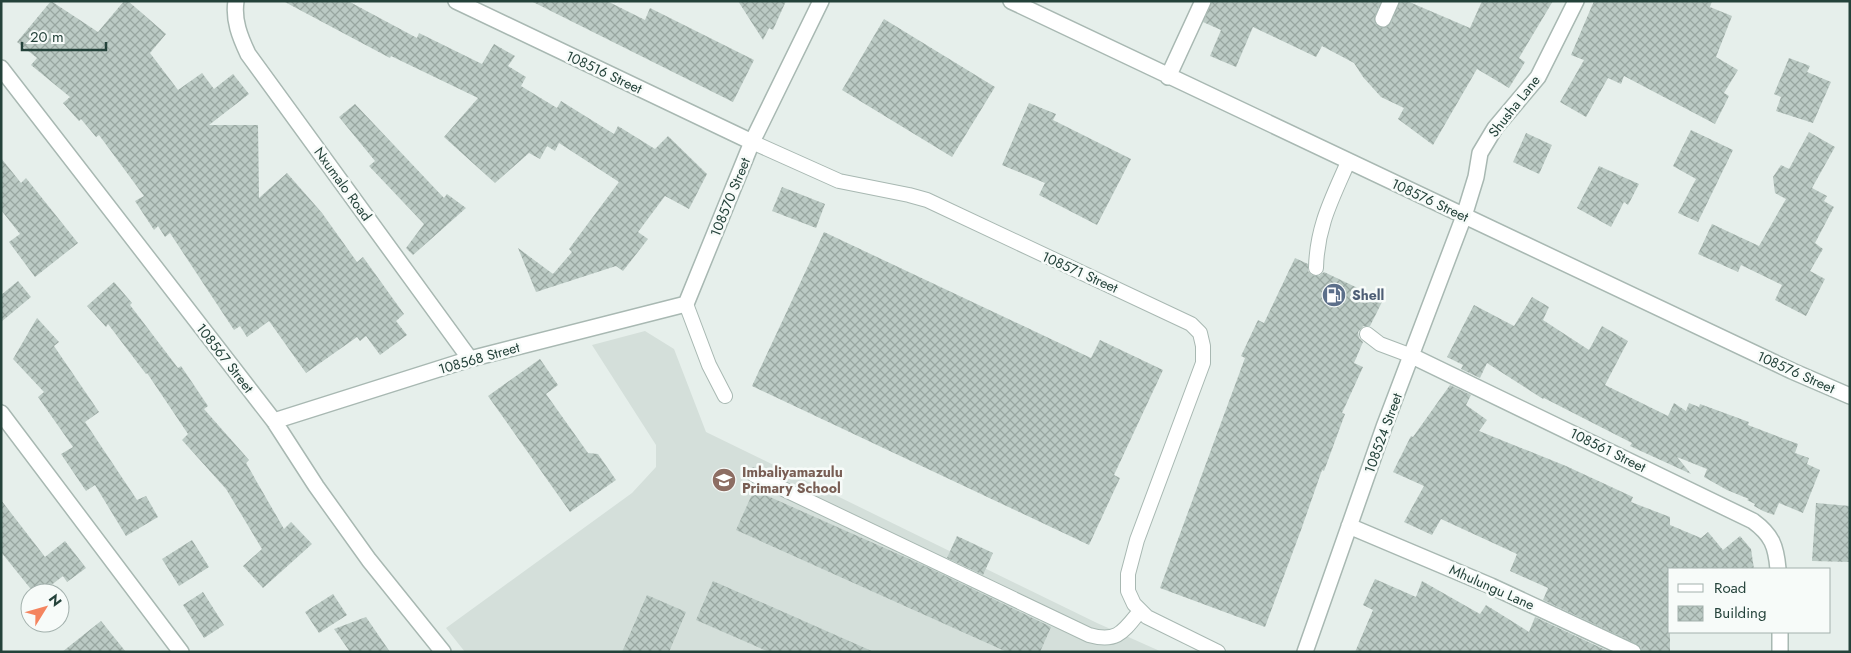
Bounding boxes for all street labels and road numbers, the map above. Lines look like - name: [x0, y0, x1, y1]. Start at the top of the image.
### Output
- street label: 108516 Street: [563, 46, 646, 99]
- street label: Shusha Lane: [1483, 71, 1545, 141]
- street label: Nxumalo Road: [309, 143, 377, 225]
- street label: 108570 Street: [705, 154, 755, 239]
- street label: 108576 Street: [1388, 173, 1473, 227]
- street label: 108571 Street: [1039, 246, 1122, 298]
- street label: 108567 Street: [191, 319, 259, 397]
- street label: 108568 Street: [436, 337, 523, 379]
- street label: 108576 Street: [1754, 346, 1839, 398]
- street label: 108524 Street: [1359, 390, 1407, 476]
- street label: 108561 Street: [1567, 423, 1650, 477]
- street label: Mhulungu Lane: [1446, 559, 1538, 615]

